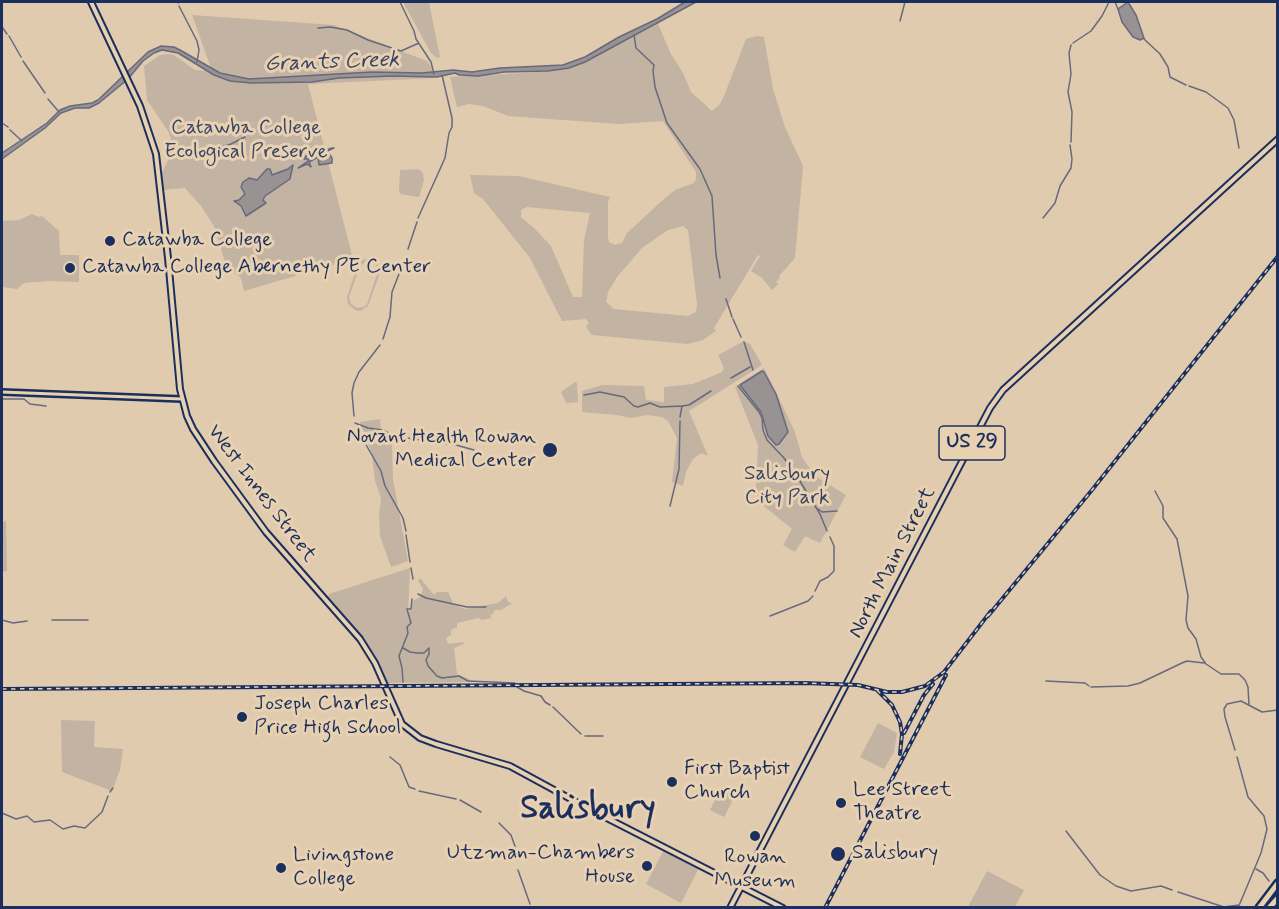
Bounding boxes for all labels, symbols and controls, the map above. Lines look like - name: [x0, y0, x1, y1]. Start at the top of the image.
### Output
- water label: Grants Creek: [264, 47, 400, 79]
- park label: Catawba College Ecological Preserve: [164, 116, 328, 166]
- place label: Catawba College: [122, 228, 272, 254]
- marker: Catawba College: [103, 234, 117, 248]
- place label: Catawba College Abernethy PE Center: [82, 255, 431, 281]
- marker: Catawba College Abernethy PE Center: [63, 261, 77, 275]
- street label: West Innes Street: [201, 420, 321, 568]
- place label: Novant Health Rowan Medical Center: [347, 425, 536, 475]
- road number: US 29: [939, 426, 1005, 460]
- marker: Novant Health Rowan Medical Center: [541, 441, 559, 459]
- park label: Salisbury City Park: [744, 462, 830, 512]
- street label: North Main Street: [844, 483, 942, 643]
- place label: Joseph Charles Price High School: [254, 692, 401, 742]
- marker: Joseph Charles Price High School: [235, 710, 249, 724]
- place label: First Baptist Church: [684, 757, 790, 807]
- marker: First Baptist Church: [665, 775, 679, 789]
- place label: Lee Street Theatre: [853, 778, 952, 828]
- district label: Salisbury: [520, 790, 656, 830]
- marker: Lee Street Theatre: [834, 796, 848, 810]
- marker: Rowan Museum: [748, 829, 762, 843]
- place label: Utzman-Chambers House: [447, 841, 635, 891]
- place label: Salisbury: [852, 841, 938, 867]
- place label: Livingstone College: [293, 843, 394, 893]
- place label: Rowan Museum: [714, 845, 796, 895]
- marker: Salisbury: [829, 845, 847, 863]
- marker: Utzman-Chambers House: [640, 859, 654, 873]
- marker: Livingstone College: [274, 861, 288, 875]

